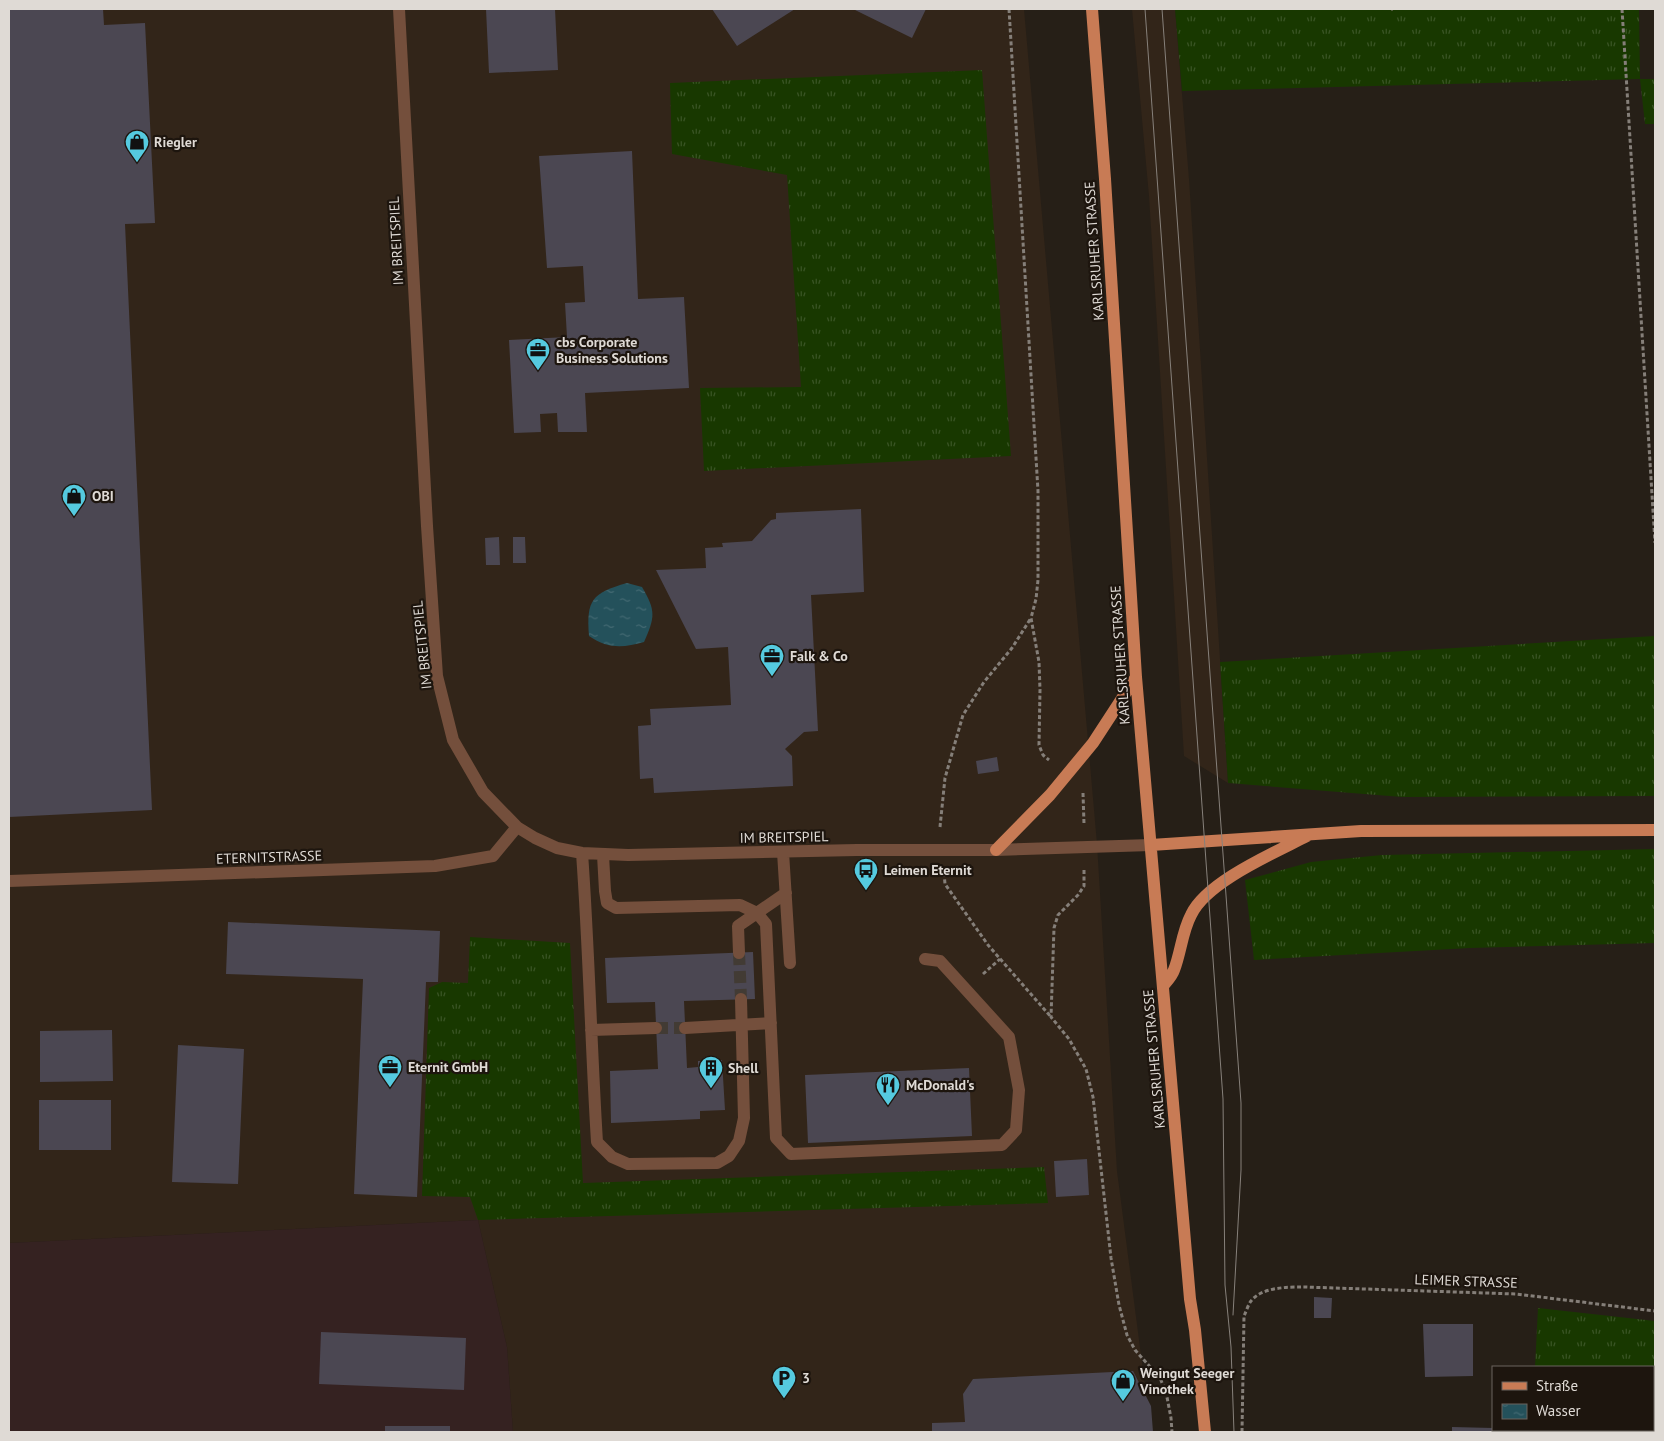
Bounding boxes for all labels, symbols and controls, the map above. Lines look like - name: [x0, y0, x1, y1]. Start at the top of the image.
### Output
- shop icon: Riegler: [124, 129, 150, 163]
- place label: Riegler: [154, 133, 197, 151]
- street label: KARLSRUHER STRASSE: [1080, 181, 1108, 321]
- street label: IM BREITSPIEL: [385, 196, 407, 286]
- place label: cbs Corporate Business Solutions: [556, 333, 668, 367]
- office icon: cbs Corporate Business Solutions: [525, 337, 551, 371]
- shop icon: OBI: [61, 483, 87, 517]
- place label: OBI: [92, 487, 114, 505]
- street label: KARLSRUHER STRASSE: [1106, 585, 1134, 725]
- street label: IM BREITSPIEL: [408, 600, 436, 690]
- office icon: Falk & Co: [759, 643, 785, 677]
- place label: Falk & Co: [790, 647, 848, 665]
- street label: IM BREITSPIEL: [739, 827, 829, 847]
- street label: ETERNITSTRASSE: [216, 846, 322, 868]
- bus stop icon: Leimen Eternit: [853, 857, 879, 891]
- place label: Leimen Eternit: [884, 861, 972, 879]
- street label: KARLSRUHER STRASSE: [1139, 989, 1169, 1129]
- office icon: Eternit GmbH: [377, 1054, 403, 1088]
- building icon: Shell: [698, 1055, 724, 1089]
- place label: Eternit GmbH: [408, 1058, 488, 1076]
- place label: Shell: [728, 1059, 759, 1077]
- restaurant icon: McDonald's: [875, 1072, 901, 1106]
- place label: McDonald's: [906, 1076, 975, 1094]
- street label: LEIMER STRASSE: [1414, 1270, 1518, 1292]
- place label: Weingut Seeger Vinothek: [1139, 1364, 1234, 1398]
- parking icon: 3: [771, 1365, 797, 1399]
- legend: [1492, 1366, 1654, 1431]
- shop icon: Weingut Seeger Vinothek: [1110, 1368, 1136, 1402]
- place label: 3: [802, 1369, 810, 1387]
- text: Straße: [1536, 1376, 1578, 1395]
- text: Wasser: [1536, 1401, 1581, 1420]

